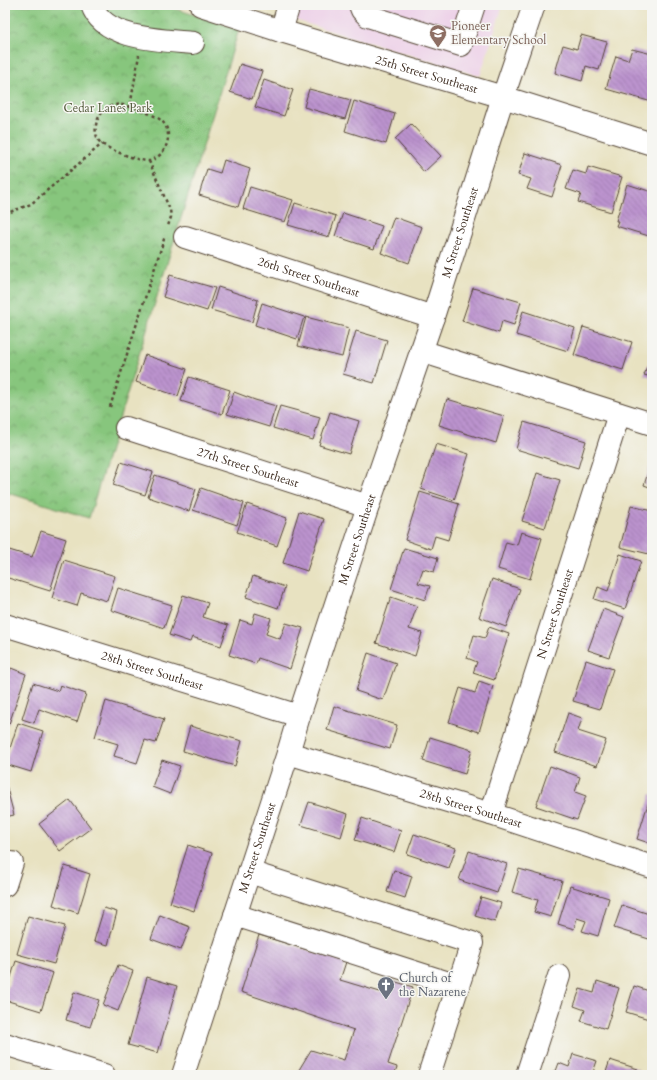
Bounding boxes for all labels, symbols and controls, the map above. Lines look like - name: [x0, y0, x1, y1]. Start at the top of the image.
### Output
- place label: Pioneer Elementary School: [451, 18, 546, 48]
- school or university icon: Pioneer Elementary School: [428, 23, 448, 48]
- street label: 25th Street Southeast: [373, 52, 480, 97]
- park label: Cedar Lanes Park: [64, 100, 153, 116]
- street label: M Street Southeast: [438, 185, 482, 280]
- street label: 26th Street Southeast: [256, 253, 362, 301]
- street label: 27th Street Southeast: [195, 443, 301, 491]
- street label: M Street Southeast: [335, 492, 380, 587]
- street label: N Street Southeast: [533, 567, 577, 661]
- street label: 28th Street Southeast: [99, 647, 205, 694]
- street label: 28th Street Southeast: [418, 785, 524, 832]
- street label: M Street Southeast: [235, 800, 279, 895]
- place label: Church of the Nazarene: [399, 970, 466, 1000]
- church icon: Church of the Nazarene: [376, 975, 396, 1000]

